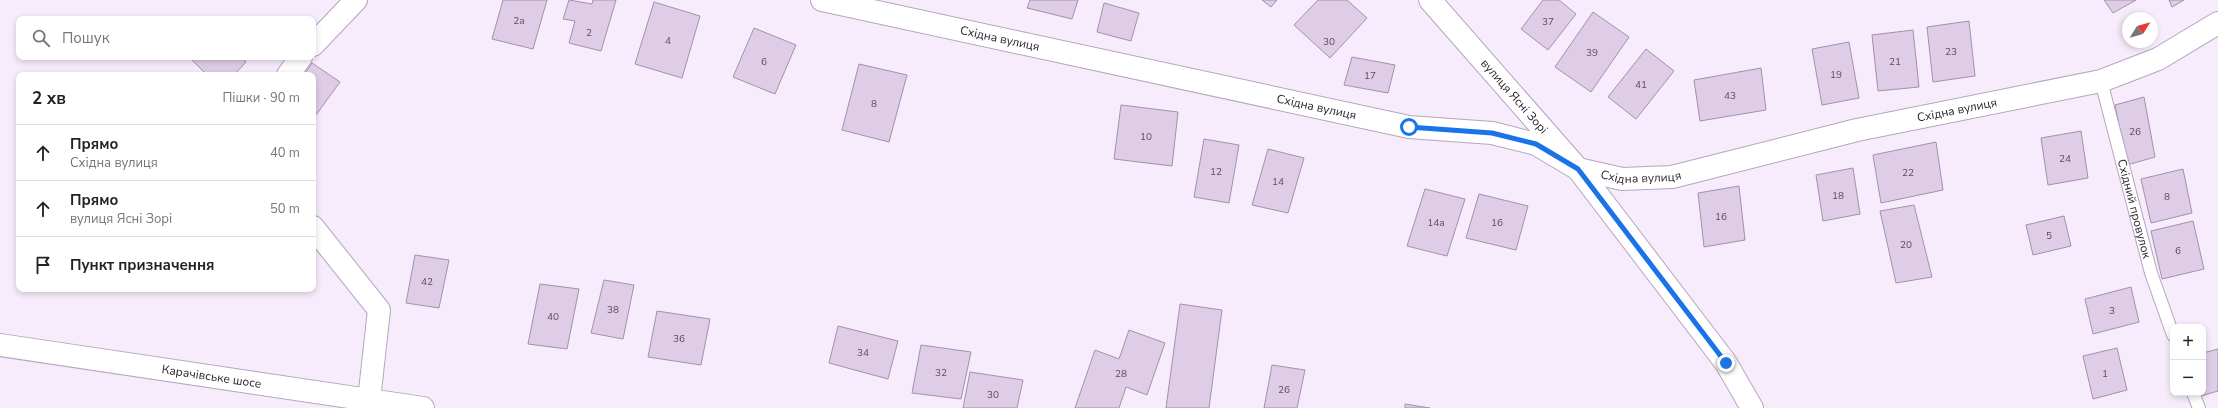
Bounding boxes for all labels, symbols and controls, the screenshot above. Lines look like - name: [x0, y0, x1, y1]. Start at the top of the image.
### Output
- north arrow: [2122, 12, 2158, 48]
- house number: 2а: [513, 14, 525, 28]
- house number: 37: [1542, 15, 1554, 29]
- search box: [16, 16, 316, 60]
- street label: Східна вулиця: [959, 22, 1041, 55]
- house number: 2: [586, 26, 592, 40]
- icon: search: [30, 27, 52, 49]
- text: Пошук: [62, 28, 110, 48]
- house number: 4: [665, 34, 671, 48]
- house number: 30: [1323, 35, 1335, 49]
- house number: 23: [1945, 45, 1957, 59]
- house number: 39: [1586, 46, 1598, 60]
- house number: 6: [761, 55, 767, 69]
- street label: вулиця Ясні Зорі: [1477, 55, 1552, 137]
- house number: 21: [1889, 55, 1901, 69]
- house number: 19: [1830, 68, 1842, 82]
- house number: 17: [1364, 69, 1376, 83]
- house number: 41: [1635, 78, 1647, 92]
- text: 2 хв: [32, 87, 66, 110]
- text: Пішки · 90 m: [222, 89, 300, 107]
- house number: 43: [1724, 89, 1736, 103]
- street label: Східна вулиця: [1275, 91, 1358, 123]
- street label: Східна вулиця: [1916, 94, 1998, 126]
- house number: 8: [871, 97, 877, 111]
- route start: [1400, 118, 1418, 136]
- house number: 26: [2129, 125, 2141, 139]
- house number: 10: [1140, 130, 1152, 144]
- text: Прямо: [70, 134, 118, 154]
- icon: ahead: [32, 142, 54, 164]
- text: 40 m: [270, 144, 300, 162]
- house number: 24: [2059, 152, 2071, 166]
- text: Східна вулиця: [70, 154, 158, 172]
- street label: Східний провулок: [2114, 157, 2155, 261]
- house number: 12: [1210, 165, 1222, 179]
- street label: Східна вулиця: [1599, 166, 1683, 187]
- house number: 22: [1902, 166, 1914, 180]
- house number: 14: [1272, 175, 1284, 189]
- house number: 18: [1832, 189, 1844, 203]
- text: Прямо: [70, 190, 118, 210]
- house number: 8: [2164, 190, 2170, 204]
- icon: ahead: [32, 198, 54, 220]
- text: 50 m: [270, 200, 300, 218]
- text: вулиця Ясні Зорі: [70, 210, 172, 228]
- house number: 16: [1715, 210, 1727, 224]
- house number: 14а: [1427, 216, 1445, 230]
- house number: 16: [1491, 216, 1503, 230]
- house number: 5: [2046, 229, 2052, 243]
- house number: 20: [1900, 238, 1912, 252]
- house number: 6: [2175, 244, 2181, 258]
- icon: arrive: [32, 254, 54, 276]
- text: Пункт призначення: [70, 255, 215, 275]
- house number: 42: [421, 275, 433, 289]
- house number: 38: [607, 303, 619, 317]
- house number: 3: [2109, 304, 2115, 318]
- house number: 40: [547, 310, 559, 324]
- map controls: [2170, 324, 2206, 396]
- button: +: [2170, 324, 2206, 360]
- house number: 36: [673, 332, 685, 346]
- house number: 34: [857, 346, 869, 360]
- route end: [1717, 354, 1735, 372]
- button: −: [2170, 360, 2206, 396]
- street label: Карачівське шосе: [161, 361, 263, 392]
- house number: 32: [935, 366, 947, 380]
- house number: 28: [1115, 367, 1127, 381]
- house number: 1: [2102, 367, 2108, 381]
- house number: 26: [1278, 383, 1290, 397]
- house number: 30: [987, 388, 999, 402]

